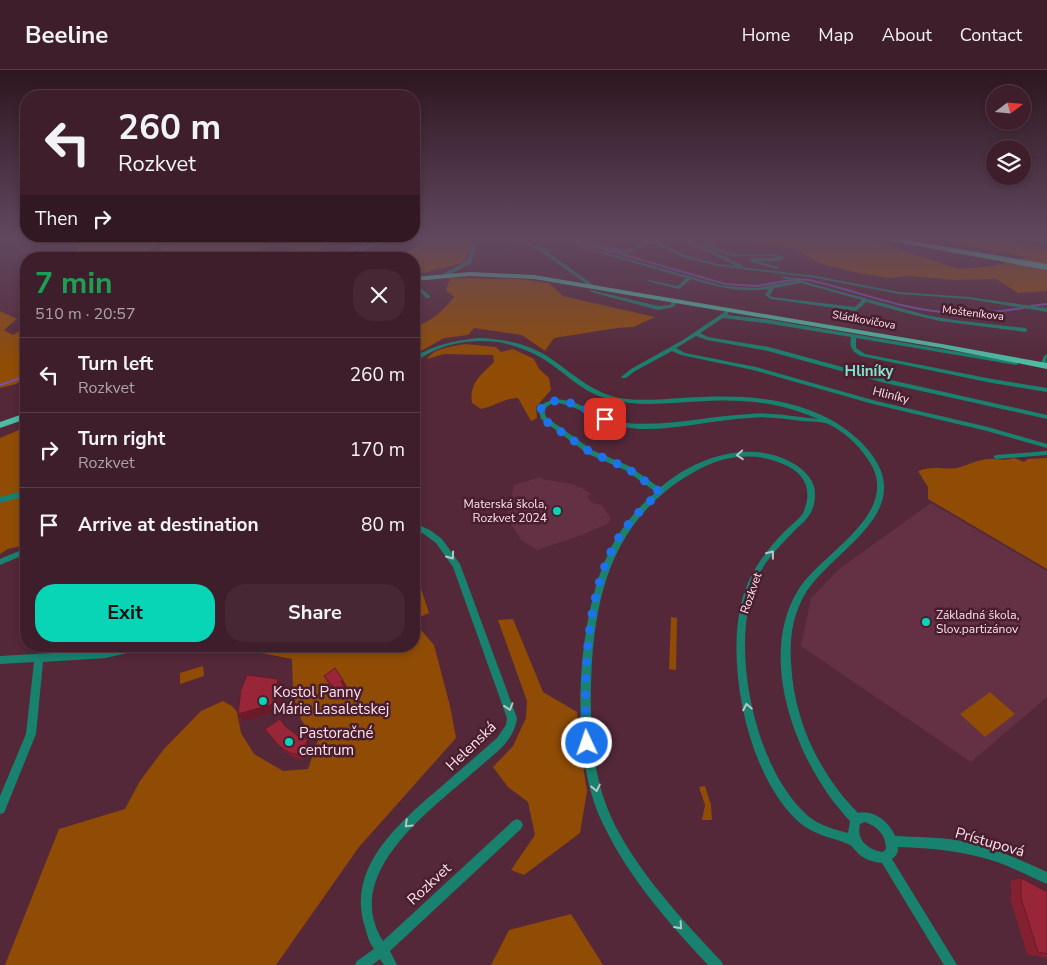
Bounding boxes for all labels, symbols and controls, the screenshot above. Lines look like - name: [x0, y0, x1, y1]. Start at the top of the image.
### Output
- text: Beeline: [25, 19, 108, 51]
- text: Home: [742, 23, 790, 47]
- text: Map: [818, 23, 854, 47]
- text: About: [882, 23, 932, 47]
- text: Contact: [960, 23, 1022, 47]
- north arrow: [986, 85, 1031, 130]
- map controls: [986, 85, 1031, 185]
- text: 260 m: [118, 104, 221, 151]
- icon: left: [35, 110, 100, 175]
- button: layers: [986, 140, 1031, 185]
- text: Rozkvet: [118, 149, 196, 179]
- icon: right: [88, 205, 116, 233]
- text: Then: [35, 206, 78, 232]
- text: 7 min: [35, 263, 113, 304]
- button: close: [353, 269, 405, 321]
- street label: Mošteníkova: [941, 302, 1005, 324]
- text: 510 m · 20:57: [35, 303, 136, 325]
- street label: Sládkovičova: [831, 307, 897, 333]
- text: Turn left: [78, 351, 153, 377]
- icon: left: [35, 361, 63, 389]
- district label: Hliníky: [845, 361, 894, 381]
- text: 260 m: [350, 362, 405, 388]
- text: Rozkvet: [78, 377, 135, 399]
- street label: Hliníky: [871, 383, 912, 407]
- pin: [584, 398, 626, 440]
- icon: arrive: [591, 405, 619, 433]
- text: Turn right: [78, 426, 165, 452]
- icon: right: [35, 436, 63, 464]
- text: 170 m: [350, 437, 405, 463]
- one-way arrow: [735, 449, 743, 460]
- text: Rozkvet: [78, 452, 135, 474]
- place label: Materská škola, Rozkvet 2024: [464, 496, 547, 526]
- marker: Materská škola, Rozkvet 2024: [551, 505, 563, 517]
- icon: arrive: [35, 511, 63, 539]
- text: Arrive at destination: [78, 512, 259, 538]
- text: 80 m: [361, 512, 405, 538]
- one-way arrow: [445, 550, 454, 560]
- one-way arrow: [765, 551, 773, 560]
- street label: Rozkvet: [737, 570, 766, 616]
- button: Exit: [35, 584, 215, 642]
- button: Share: [225, 584, 405, 642]
- place label: Základná škola, Slov.partizánov: [936, 607, 1019, 637]
- marker: Základná škola, Slov.partizánov: [920, 616, 932, 628]
- place label: Kostol Panny Márie Lasaletskej: [273, 682, 389, 719]
- marker: Kostol Panny Márie Lasaletskej: [257, 695, 269, 707]
- one-way arrow: [503, 703, 513, 711]
- one-way arrow: [742, 703, 752, 711]
- position arrow: [560, 716, 612, 768]
- street label: Helenská: [441, 717, 501, 775]
- place label: Pastoračné centrum: [299, 723, 373, 760]
- marker: Pastoračné centrum: [283, 736, 295, 748]
- one-way arrow: [590, 783, 601, 792]
- one-way arrow: [404, 818, 413, 827]
- street label: Prístupová: [953, 823, 1027, 861]
- street label: Rozkvet: [403, 858, 456, 909]
- one-way arrow: [674, 920, 683, 929]

